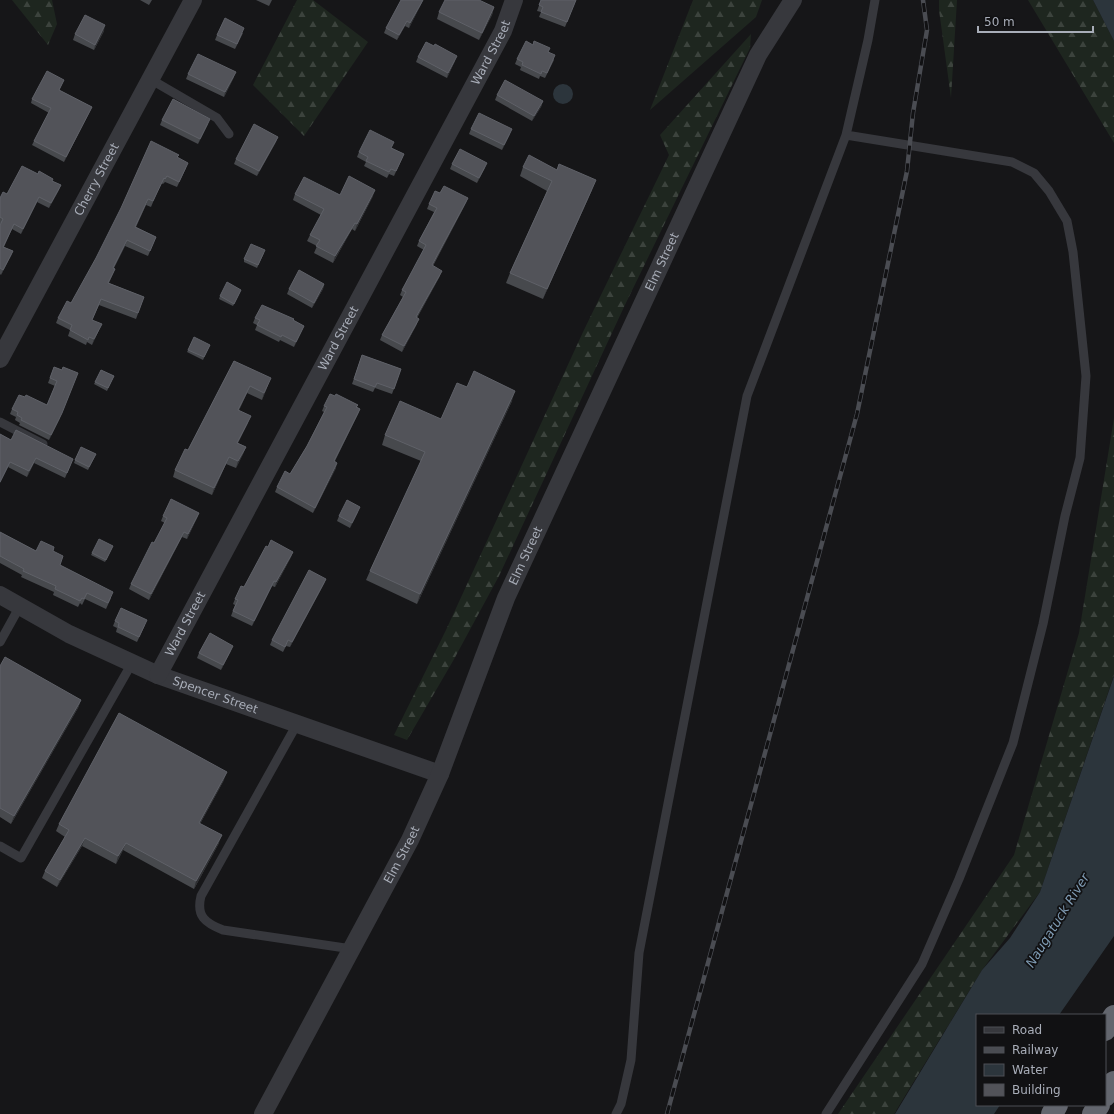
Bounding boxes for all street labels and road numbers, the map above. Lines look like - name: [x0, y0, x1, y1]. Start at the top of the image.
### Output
- street label: Ward Street: [468, 18, 513, 87]
- street label: Cherry Street: [71, 140, 122, 218]
- street label: Elm Street: [642, 230, 682, 293]
- street label: Ward Street: [315, 303, 361, 373]
- street label: Elm Street: [506, 524, 545, 587]
- street label: Ward Street: [162, 589, 208, 659]
- street label: Spencer Street: [171, 674, 260, 717]
- street label: Elm Street: [381, 824, 423, 886]

